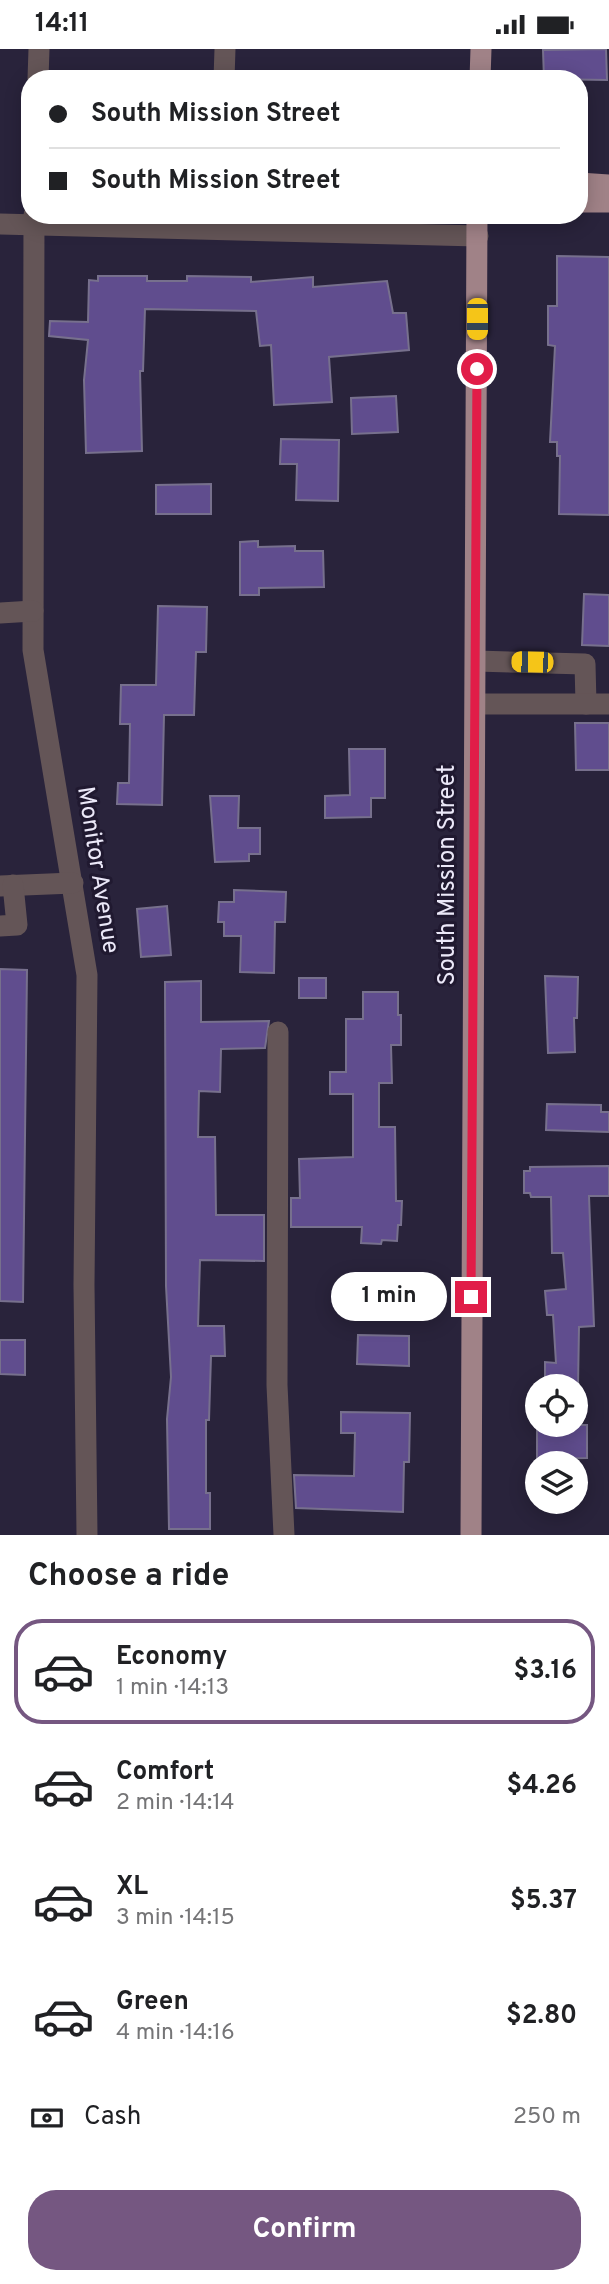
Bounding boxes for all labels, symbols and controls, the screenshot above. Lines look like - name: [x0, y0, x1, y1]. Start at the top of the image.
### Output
- text: 14:11: [35, 8, 89, 41]
- text: South Mission Street: [91, 98, 340, 131]
- text: South Mission Street: [91, 165, 340, 198]
- car: [467, 298, 488, 340]
- route start: [461, 353, 493, 385]
- car: [511, 651, 554, 673]
- street label: South Mission Street: [433, 764, 463, 986]
- street label: Monitor Avenue: [69, 784, 125, 956]
- callout: 1 min: [331, 1273, 447, 1321]
- route end: [455, 1281, 487, 1313]
- text: 1 min: [361, 1282, 417, 1311]
- map controls: [525, 1374, 588, 1514]
- button: locate: [525, 1374, 588, 1437]
- button: layers: [525, 1451, 588, 1514]
- text: Choose a ride: [28, 1557, 229, 1597]
- icon: car: [32, 1640, 95, 1703]
- text: Economy: [116, 1641, 227, 1674]
- text: $3.16: [514, 1655, 577, 1688]
- text: 1 min · 14:13: [116, 1674, 229, 1703]
- icon: car: [32, 1755, 95, 1818]
- text: Comfort: [116, 1756, 214, 1789]
- text: $4.26: [506, 1770, 577, 1803]
- text: 2 min · 14:14: [116, 1789, 235, 1818]
- icon: car: [32, 1870, 95, 1933]
- text: XL: [116, 1871, 148, 1904]
- text: $5.37: [510, 1885, 577, 1918]
- text: 3 min · 14:15: [116, 1904, 235, 1933]
- icon: car: [32, 1985, 95, 2048]
- text: Green: [116, 1986, 189, 2019]
- text: $2.80: [506, 2000, 577, 2033]
- text: 4 min · 14:16: [116, 2019, 235, 2048]
- icon: cash: [28, 2099, 66, 2137]
- text: Cash: [84, 2101, 141, 2134]
- text: 250 m: [513, 2103, 581, 2132]
- button: Confirm: [28, 2190, 581, 2270]

